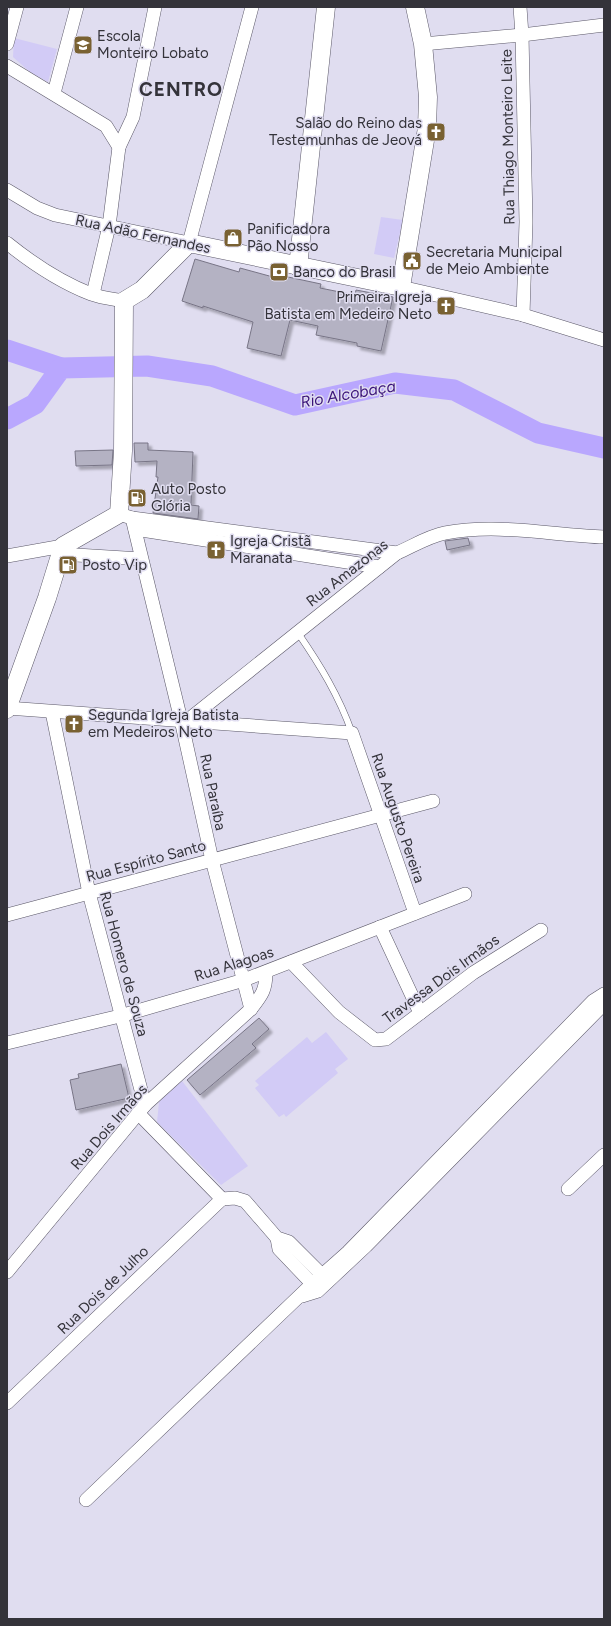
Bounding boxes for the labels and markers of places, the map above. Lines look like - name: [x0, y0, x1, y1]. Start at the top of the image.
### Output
- place label: Escola Monteiro Lobato: [97, 27, 209, 62]
- school or university icon: Escola Monteiro Lobato: [72, 34, 94, 56]
- place label: Salão do Reino das Testemunhas de Jeová: [269, 114, 422, 149]
- church icon: Salão do Reino das Testemunhas de Jeová: [425, 121, 447, 143]
- place label: Panificadora Pão Nosso: [247, 220, 330, 255]
- shop icon: Panificadora Pão Nosso: [222, 227, 244, 249]
- place label: Secretaria Municipal de Meio Ambiente: [426, 243, 562, 278]
- public building icon: Secretaria Municipal de Meio Ambiente: [401, 250, 423, 272]
- bank icon: Banco do Brasil: [268, 261, 290, 283]
- place label: Banco do Brasil: [293, 263, 396, 281]
- place label: Primeira Igreja Batista em Medeiro Neto: [264, 288, 432, 323]
- church icon: Primeira Igreja Batista em Medeiro Neto: [435, 295, 457, 317]
- place label: Auto Posto Glória: [151, 480, 226, 515]
- fuel station icon: Auto Posto Glória: [126, 487, 148, 509]
- place label: Igreja Cristã Maranata: [230, 532, 311, 567]
- church icon: Igreja Cristã Maranata: [205, 539, 227, 561]
- fuel station icon: Posto Vip: [57, 554, 79, 576]
- place label: Posto Vip: [82, 556, 147, 574]
- place label: Segunda Igreja Batista em Medeiros Neto: [88, 706, 239, 741]
- church icon: Segunda Igreja Batista em Medeiros Neto: [63, 713, 85, 735]

